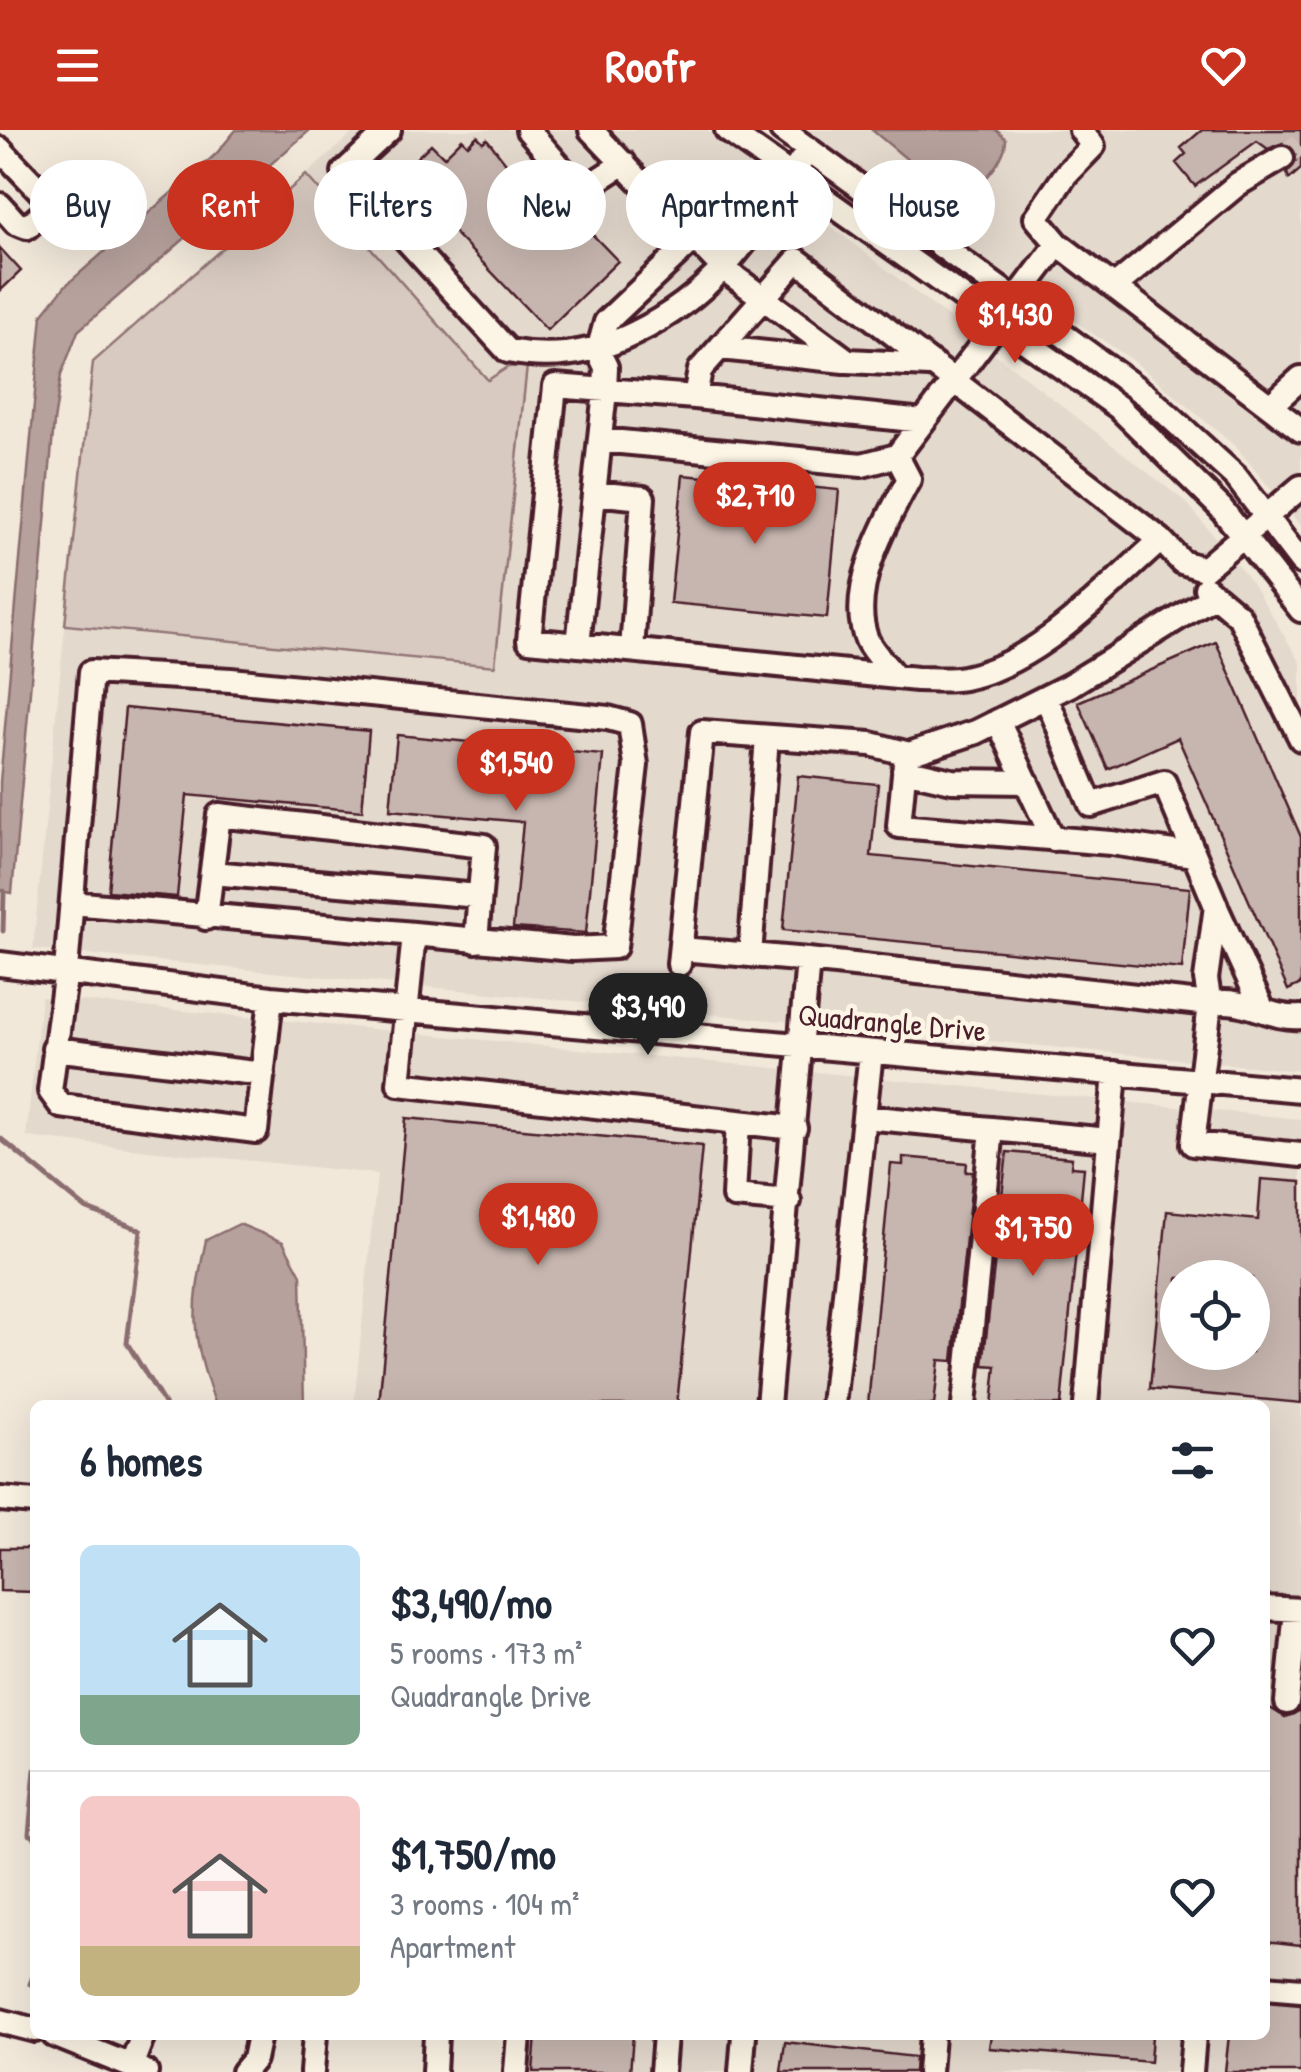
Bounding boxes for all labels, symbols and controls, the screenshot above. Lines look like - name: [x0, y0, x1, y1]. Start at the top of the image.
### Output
- text: Roofr: [605, 35, 696, 96]
- icon: menu: [50, 38, 105, 93]
- icon: heart: [1196, 38, 1251, 93]
- chip: Buy: [30, 160, 147, 250]
- chip: Rent: [167, 160, 294, 250]
- chip: Filters: [314, 160, 467, 250]
- chip: New: [487, 160, 606, 250]
- chip: Apartment: [626, 160, 833, 250]
- chip: House: [853, 160, 995, 250]
- pin: $1,430: [934, 281, 1096, 366]
- text: $1,430: [978, 292, 1052, 335]
- pin: $2,710: [674, 462, 836, 547]
- text: $2,710: [715, 473, 795, 516]
- pin: $1,540: [435, 729, 597, 814]
- text: $1,540: [479, 740, 553, 783]
- pin: $3,490: [567, 973, 729, 1058]
- text: $3,490: [610, 984, 686, 1027]
- street label: Quadrangle Drive: [796, 994, 988, 1050]
- pin: $1,480: [457, 1183, 619, 1268]
- text: $1,480: [501, 1194, 575, 1237]
- pin: $1,750: [952, 1194, 1114, 1279]
- text: $1,750: [994, 1205, 1072, 1248]
- map controls: [1160, 1260, 1270, 1370]
- button: locate: [1160, 1260, 1270, 1370]
- text: 6 homes: [80, 1432, 202, 1489]
- icon: filters: [1165, 1433, 1220, 1488]
- text: $3,490/mo: [390, 1574, 552, 1631]
- icon: home: [160, 1585, 280, 1705]
- icon: heart: [1165, 1618, 1220, 1673]
- text: 5 rooms · 173 m²: [390, 1631, 582, 1674]
- text: Quadrangle Drive: [390, 1674, 591, 1717]
- text: $1,750/mo: [390, 1825, 556, 1882]
- icon: home: [160, 1836, 280, 1956]
- icon: heart: [1165, 1869, 1220, 1924]
- text: 3 rooms · 104 m²: [390, 1882, 579, 1925]
- text: Apartment: [390, 1925, 515, 1968]

